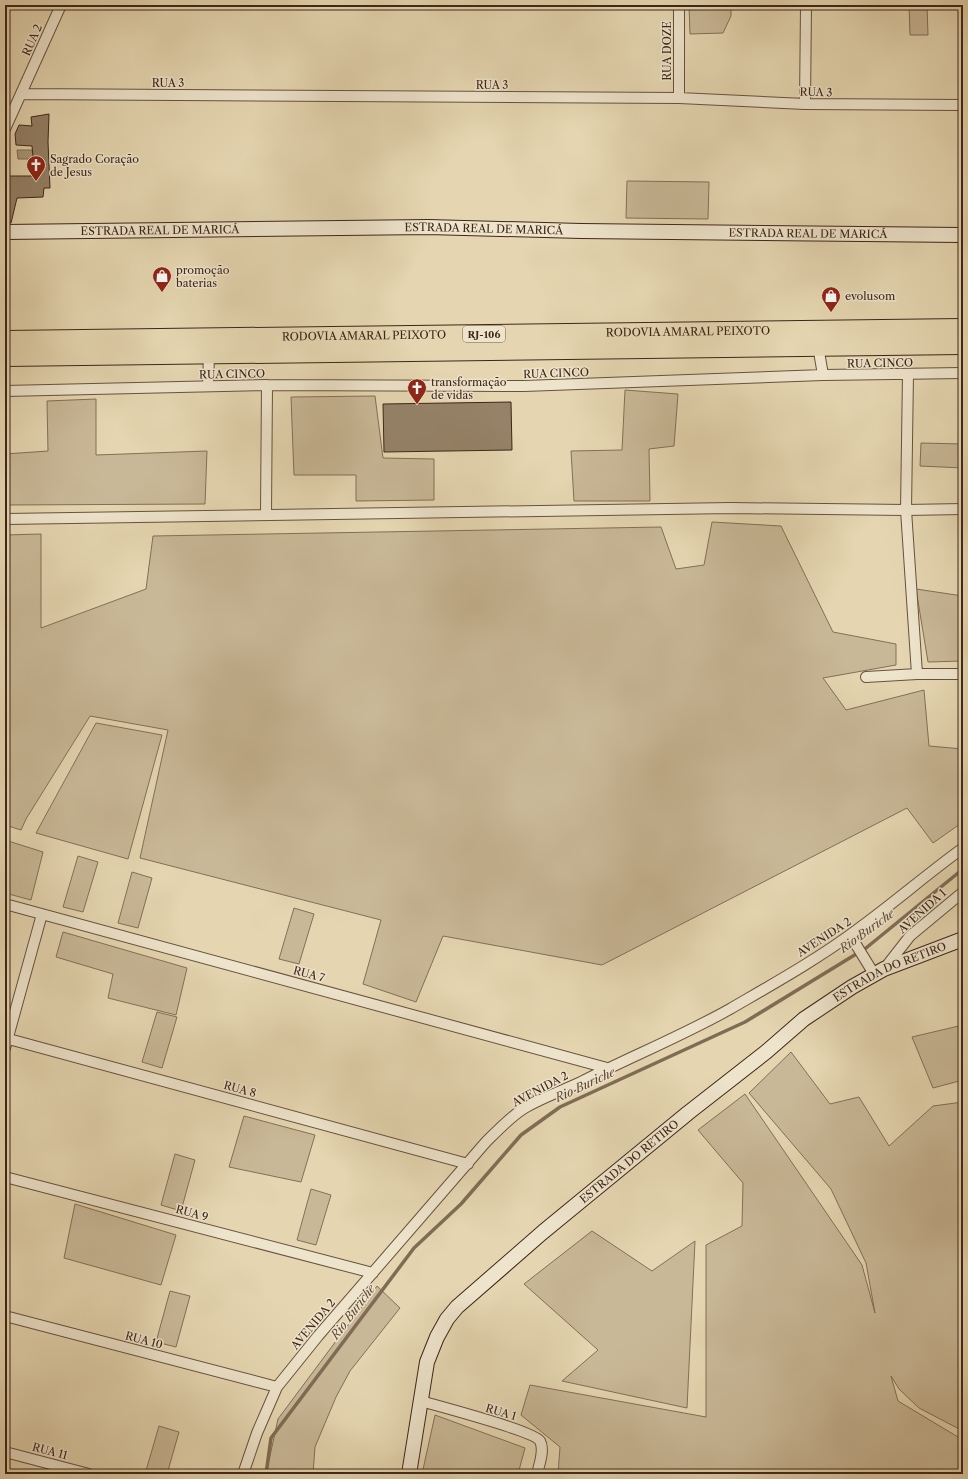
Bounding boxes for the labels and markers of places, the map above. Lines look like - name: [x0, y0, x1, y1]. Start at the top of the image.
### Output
- place label: Sagrado Coração de Jesus: [50, 152, 139, 179]
- church icon: Sagrado Coração de Jesus: [25, 154, 47, 182]
- place label: promoção baterias: [176, 263, 230, 290]
- shop icon: promoção baterias: [151, 265, 173, 293]
- shop icon: evolusom: [820, 285, 842, 313]
- place label: evolusom: [845, 289, 896, 303]
- place label: transformação de vidas: [431, 375, 507, 402]
- church icon: transformação de vidas: [406, 377, 428, 405]

